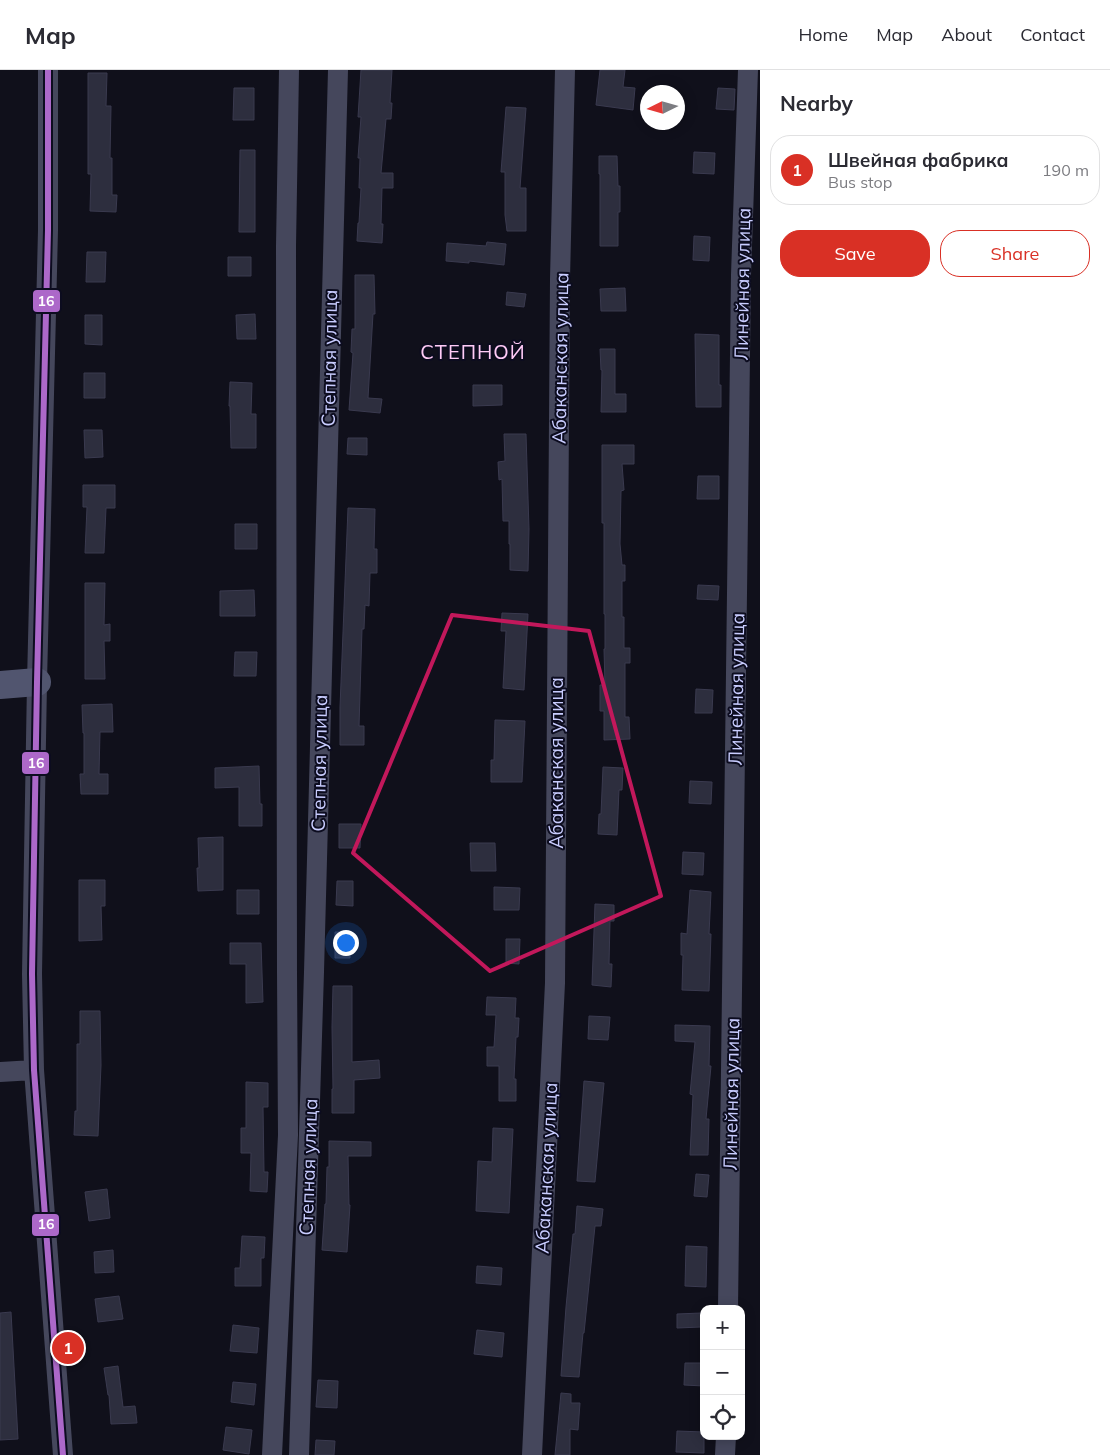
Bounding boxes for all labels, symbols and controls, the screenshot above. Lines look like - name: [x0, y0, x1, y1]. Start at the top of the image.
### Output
- text: Map: [25, 20, 76, 50]
- text: Home: [798, 23, 848, 46]
- text: Map: [876, 23, 913, 46]
- text: About: [941, 23, 992, 46]
- text: Contact: [1020, 23, 1085, 46]
- north arrow: [640, 85, 685, 130]
- text: Nearby: [780, 90, 853, 116]
- text: Швейная фабрика: [828, 148, 1009, 172]
- text: 1: [792, 160, 802, 180]
- text: 190 m: [1042, 160, 1089, 180]
- text: Bus stop: [828, 172, 892, 192]
- street label: Линейная улица: [729, 207, 755, 361]
- button: Save: [780, 230, 930, 277]
- button: Share: [940, 230, 1090, 277]
- street label: Абаканская улица: [547, 272, 573, 444]
- line badge: 16: [32, 289, 61, 313]
- street label: Степная улица: [316, 289, 342, 427]
- text: 16: [38, 292, 54, 310]
- district label: СТЕПНОЙ: [420, 339, 526, 364]
- street label: Линейная улица: [723, 612, 749, 766]
- street label: Абаканская улица: [544, 677, 568, 849]
- street label: Степная улица: [306, 694, 332, 832]
- line badge: 16: [21, 751, 50, 775]
- text: 16: [28, 754, 44, 772]
- your location: [333, 930, 359, 956]
- street label: Линейная улица: [718, 1017, 744, 1171]
- street label: Абаканская улица: [530, 1082, 562, 1254]
- street label: Степная улица: [294, 1098, 322, 1236]
- line badge: 16: [31, 1213, 60, 1237]
- text: 16: [38, 1215, 54, 1233]
- map controls: [700, 1305, 745, 1440]
- button: +: [700, 1305, 745, 1350]
- pin: 1: [52, 1329, 84, 1367]
- button: −: [700, 1350, 745, 1395]
- button: locate: [700, 1395, 745, 1440]

